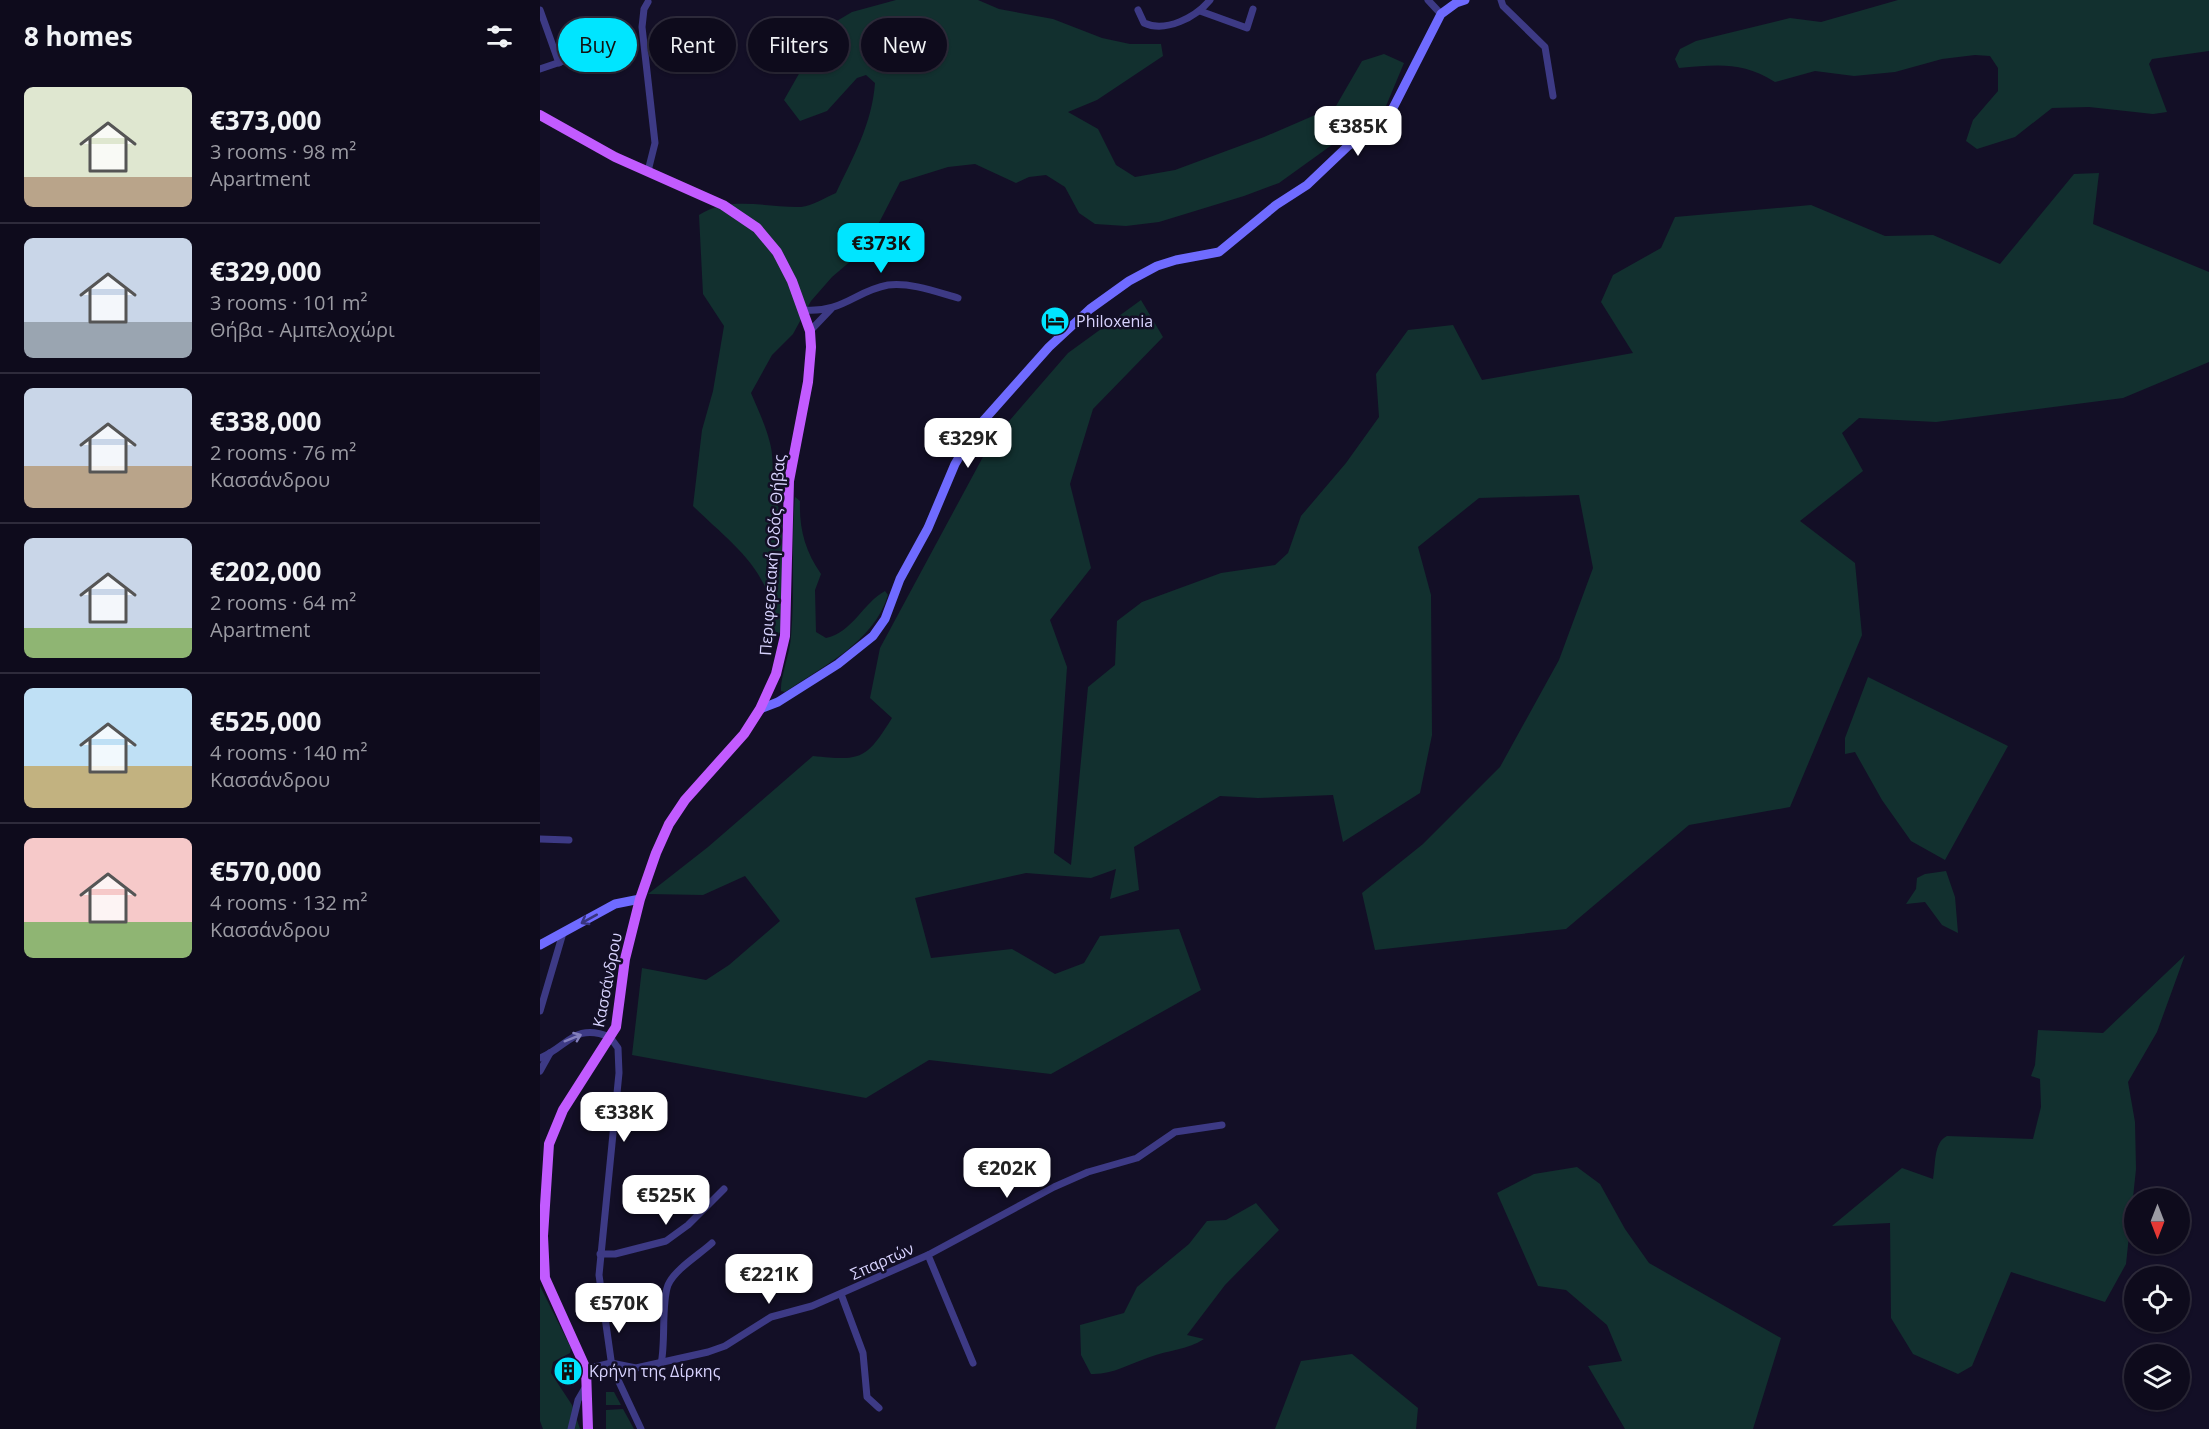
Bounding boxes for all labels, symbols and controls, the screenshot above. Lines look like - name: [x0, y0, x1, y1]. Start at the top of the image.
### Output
- text: 8 homes: [24, 18, 133, 54]
- chip: Buy: [558, 18, 637, 72]
- chip: Rent: [649, 18, 736, 72]
- chip: Filters: [748, 18, 849, 72]
- chip: New: [861, 18, 947, 72]
- icon: filters: [483, 20, 516, 53]
- text: €373,000: [210, 102, 321, 138]
- pin: €385K: [1316, 106, 1400, 157]
- icon: home: [72, 111, 144, 183]
- text: €385K: [1328, 112, 1388, 139]
- text: 3 rooms · 98 m²: [210, 138, 356, 165]
- text: Apartment: [210, 165, 310, 192]
- pin: €373K: [839, 223, 923, 274]
- text: €373K: [851, 229, 911, 256]
- text: €329,000: [210, 253, 321, 289]
- icon: home: [72, 262, 144, 334]
- text: 3 rooms · 101 m²: [210, 289, 368, 316]
- hotel icon: Philoxenia: [1039, 305, 1071, 337]
- place label: Philoxenia: [1076, 310, 1153, 332]
- text: Θήβα - Αμπελοχώρι: [210, 316, 395, 343]
- text: €338,000: [210, 403, 321, 439]
- icon: home: [72, 412, 144, 484]
- pin: €329K: [926, 418, 1010, 469]
- text: €329K: [938, 424, 998, 451]
- text: 2 rooms · 76 m²: [210, 439, 356, 466]
- street label: Περιφερειακή Οδός Θήβας: [754, 453, 790, 656]
- text: Κασσάνδρου: [210, 466, 330, 493]
- text: €202,000: [210, 553, 321, 589]
- icon: home: [72, 562, 144, 634]
- text: 2 rooms · 64 m²: [210, 589, 356, 616]
- text: Apartment: [210, 616, 310, 643]
- text: €525,000: [210, 703, 321, 739]
- icon: home: [72, 712, 144, 784]
- text: 4 rooms · 140 m²: [210, 739, 368, 766]
- text: Κασσάνδρου: [210, 766, 330, 793]
- text: €570,000: [210, 853, 321, 889]
- icon: home: [72, 862, 144, 934]
- text: 4 rooms · 132 m²: [210, 889, 368, 916]
- one-way arrow: [581, 913, 598, 925]
- text: Κασσάνδρου: [210, 916, 330, 943]
- street label: Κασσάνδρου: [587, 931, 627, 1029]
- one-way arrow: [563, 1031, 582, 1042]
- pin: €338K: [582, 1092, 666, 1143]
- text: €338K: [594, 1098, 654, 1125]
- pin: €202K: [965, 1148, 1049, 1199]
- text: €202K: [977, 1154, 1037, 1181]
- pin: €525K: [624, 1175, 708, 1226]
- text: €525K: [636, 1181, 696, 1208]
- north arrow: [2124, 1188, 2190, 1254]
- map controls: [2124, 1188, 2190, 1410]
- street label: Σπαρτών: [847, 1237, 918, 1285]
- pin: €221K: [727, 1254, 811, 1305]
- text: €221K: [739, 1260, 799, 1287]
- button: locate: [2124, 1266, 2190, 1332]
- pin: €570K: [577, 1283, 661, 1334]
- text: €570K: [589, 1289, 649, 1316]
- button: layers: [2124, 1344, 2190, 1410]
- building icon: Κρήνη της Δίρκης: [552, 1355, 584, 1387]
- place label: Κρήνη της Δίρκης: [589, 1360, 721, 1382]

